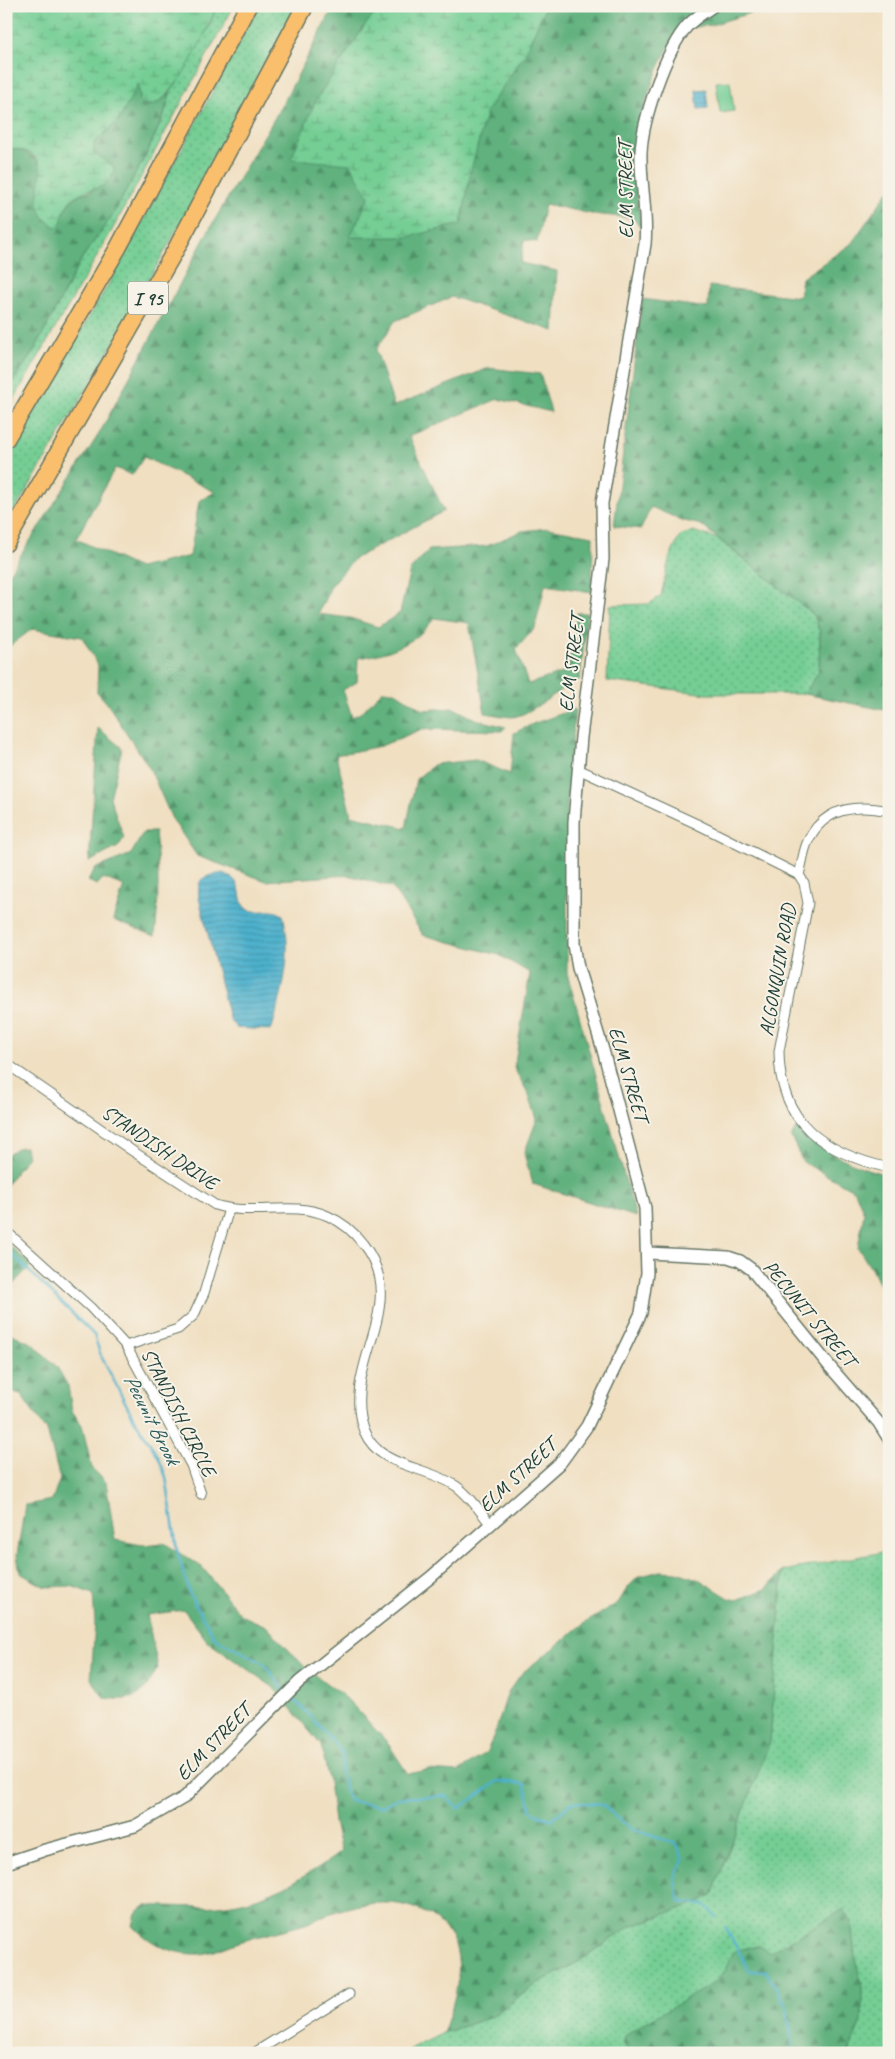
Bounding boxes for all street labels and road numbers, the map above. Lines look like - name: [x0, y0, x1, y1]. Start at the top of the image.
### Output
- street label: ELM STREET: [612, 136, 639, 239]
- road number: I 95: [128, 282, 168, 314]
- street label: ELM STREET: [553, 608, 590, 713]
- street label: ALGONQUIN ROAD: [754, 901, 802, 1038]
- street label: ELM STREET: [603, 1024, 655, 1129]
- street label: STANDISH DRIVE: [97, 1099, 224, 1197]
- street label: PECUNIT STREET: [758, 1255, 865, 1375]
- street label: STANDISH CIRCLE: [136, 1344, 223, 1483]
- street label: ELM STREET: [473, 1430, 565, 1518]
- street label: ELM STREET: [171, 1695, 260, 1786]

